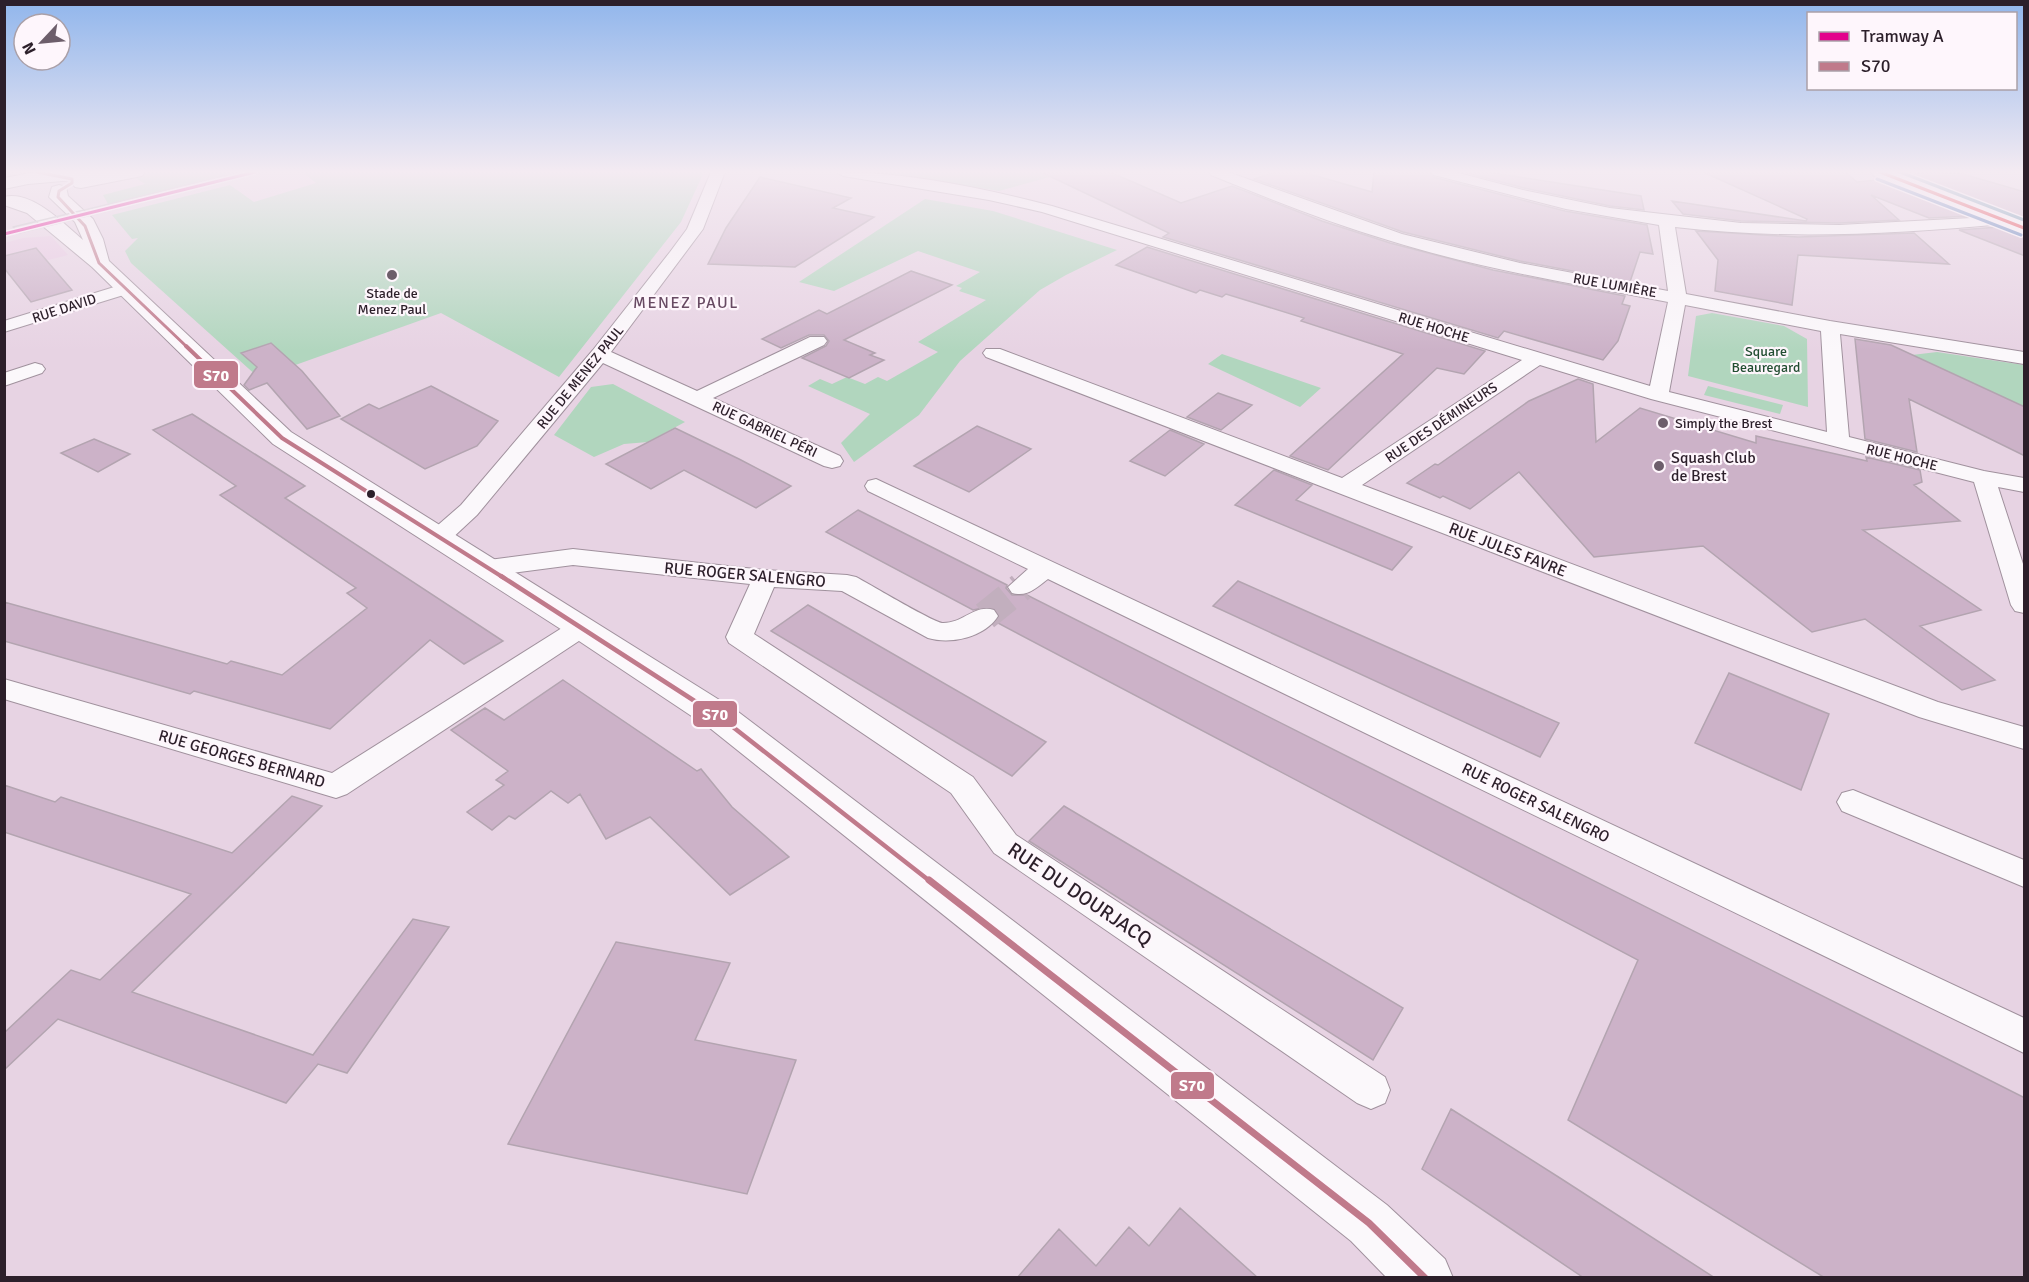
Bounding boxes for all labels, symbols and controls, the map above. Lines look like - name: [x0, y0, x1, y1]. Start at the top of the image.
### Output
- north arrow: [12, 12, 72, 72]
- legend: [1807, 12, 2017, 90]
- text: Tramway A: [1861, 25, 1944, 47]
- text: N: [18, 39, 41, 58]
- text: S70: [1861, 55, 1890, 77]
- marker: Stade de Menez Paul: [385, 268, 399, 282]
- street label: RUE LUMIÈRE: [1572, 270, 1658, 301]
- place label: Stade de Menez Paul: [358, 285, 426, 318]
- street label: RUE DAVID: [30, 290, 98, 327]
- district label: MENEZ PAUL: [633, 293, 739, 313]
- street label: RUE HOCHE: [1396, 309, 1471, 346]
- street label: RUE DE MENEZ PAUL: [533, 322, 627, 432]
- park label: Square Beauregard: [1731, 343, 1801, 376]
- line badge: S70: [193, 360, 239, 389]
- text: S70: [203, 366, 229, 386]
- street label: RUE DES DÉMINEURS: [1382, 378, 1501, 466]
- street label: RUE GABRIEL PÉRI: [710, 398, 820, 461]
- place label: Simply the Brest: [1675, 415, 1773, 432]
- marker: Simply the Brest: [1656, 416, 1670, 430]
- street label: RUE HOCHE: [1864, 440, 1939, 475]
- place label: Squash Club de Brest: [1671, 448, 1756, 486]
- marker: Squash Club de Brest: [1652, 459, 1666, 473]
- unlabelled marker: [365, 488, 377, 500]
- street label: RUE JULES FAVRE: [1446, 518, 1569, 582]
- street label: RUE ROGER SALENGRO: [663, 558, 826, 592]
- line badge: S70: [692, 700, 738, 728]
- text: S70: [702, 705, 728, 725]
- street label: RUE GEORGES BERNARD: [156, 726, 327, 792]
- street label: RUE ROGER SALENGRO: [1458, 758, 1613, 847]
- street label: RUE DU DOURJACQ: [1003, 837, 1157, 952]
- line badge: S70: [1170, 1071, 1215, 1100]
- text: S70: [1179, 1076, 1205, 1096]

